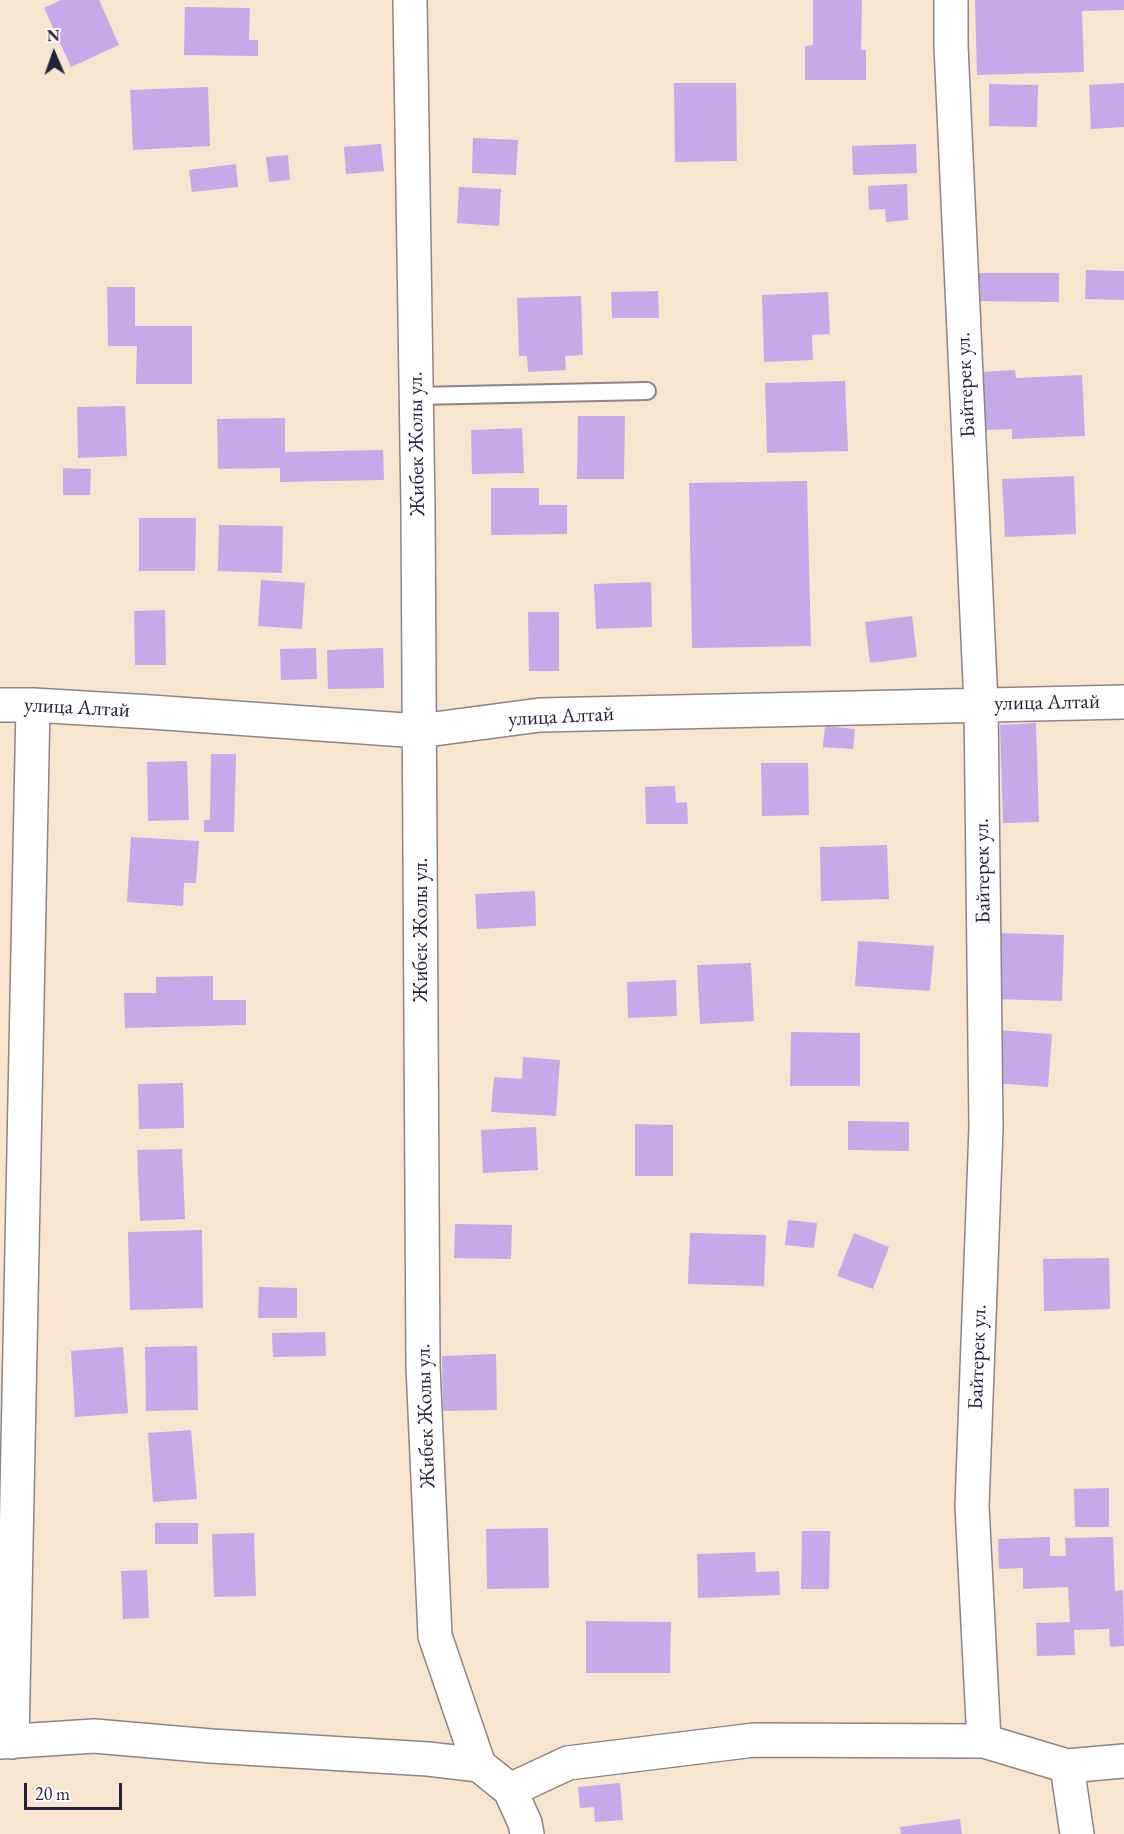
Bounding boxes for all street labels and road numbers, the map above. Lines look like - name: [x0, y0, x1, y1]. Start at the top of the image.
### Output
- street label: Байтерек ул.: [951, 332, 981, 438]
- street label: Жибек Жолы ул.: [403, 371, 431, 517]
- street label: улица Алтай: [994, 689, 1100, 717]
- street label: улица Алтай: [23, 693, 131, 723]
- street label: улица Алтай: [507, 702, 615, 732]
- street label: Байтерек ул.: [969, 818, 997, 924]
- street label: Жибек Жолы ул.: [408, 858, 434, 1002]
- street label: Байтерек ул.: [964, 1304, 992, 1410]
- street label: Жибек Жолы ул.: [411, 1343, 441, 1489]

